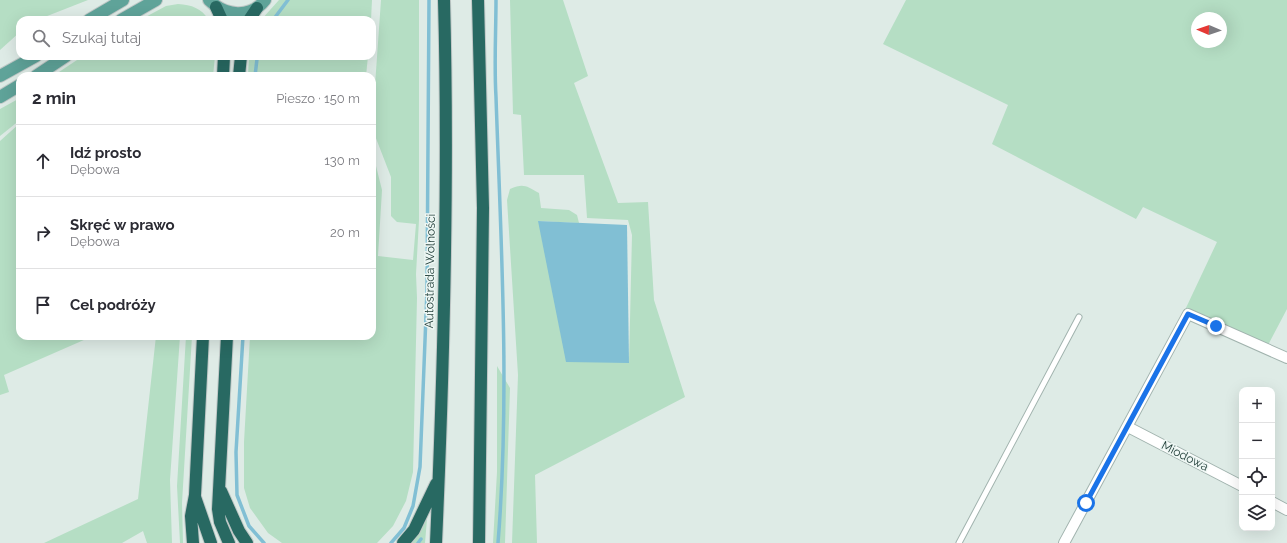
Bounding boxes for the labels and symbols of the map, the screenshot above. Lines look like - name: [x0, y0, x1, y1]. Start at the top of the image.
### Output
- north arrow: [1191, 12, 1227, 48]
- street label: Autostrada Wolności: [422, 214, 438, 328]
- route end: [1207, 317, 1225, 335]
- street label: Miodowa: [1159, 438, 1211, 474]
- route start: [1077, 494, 1095, 512]

